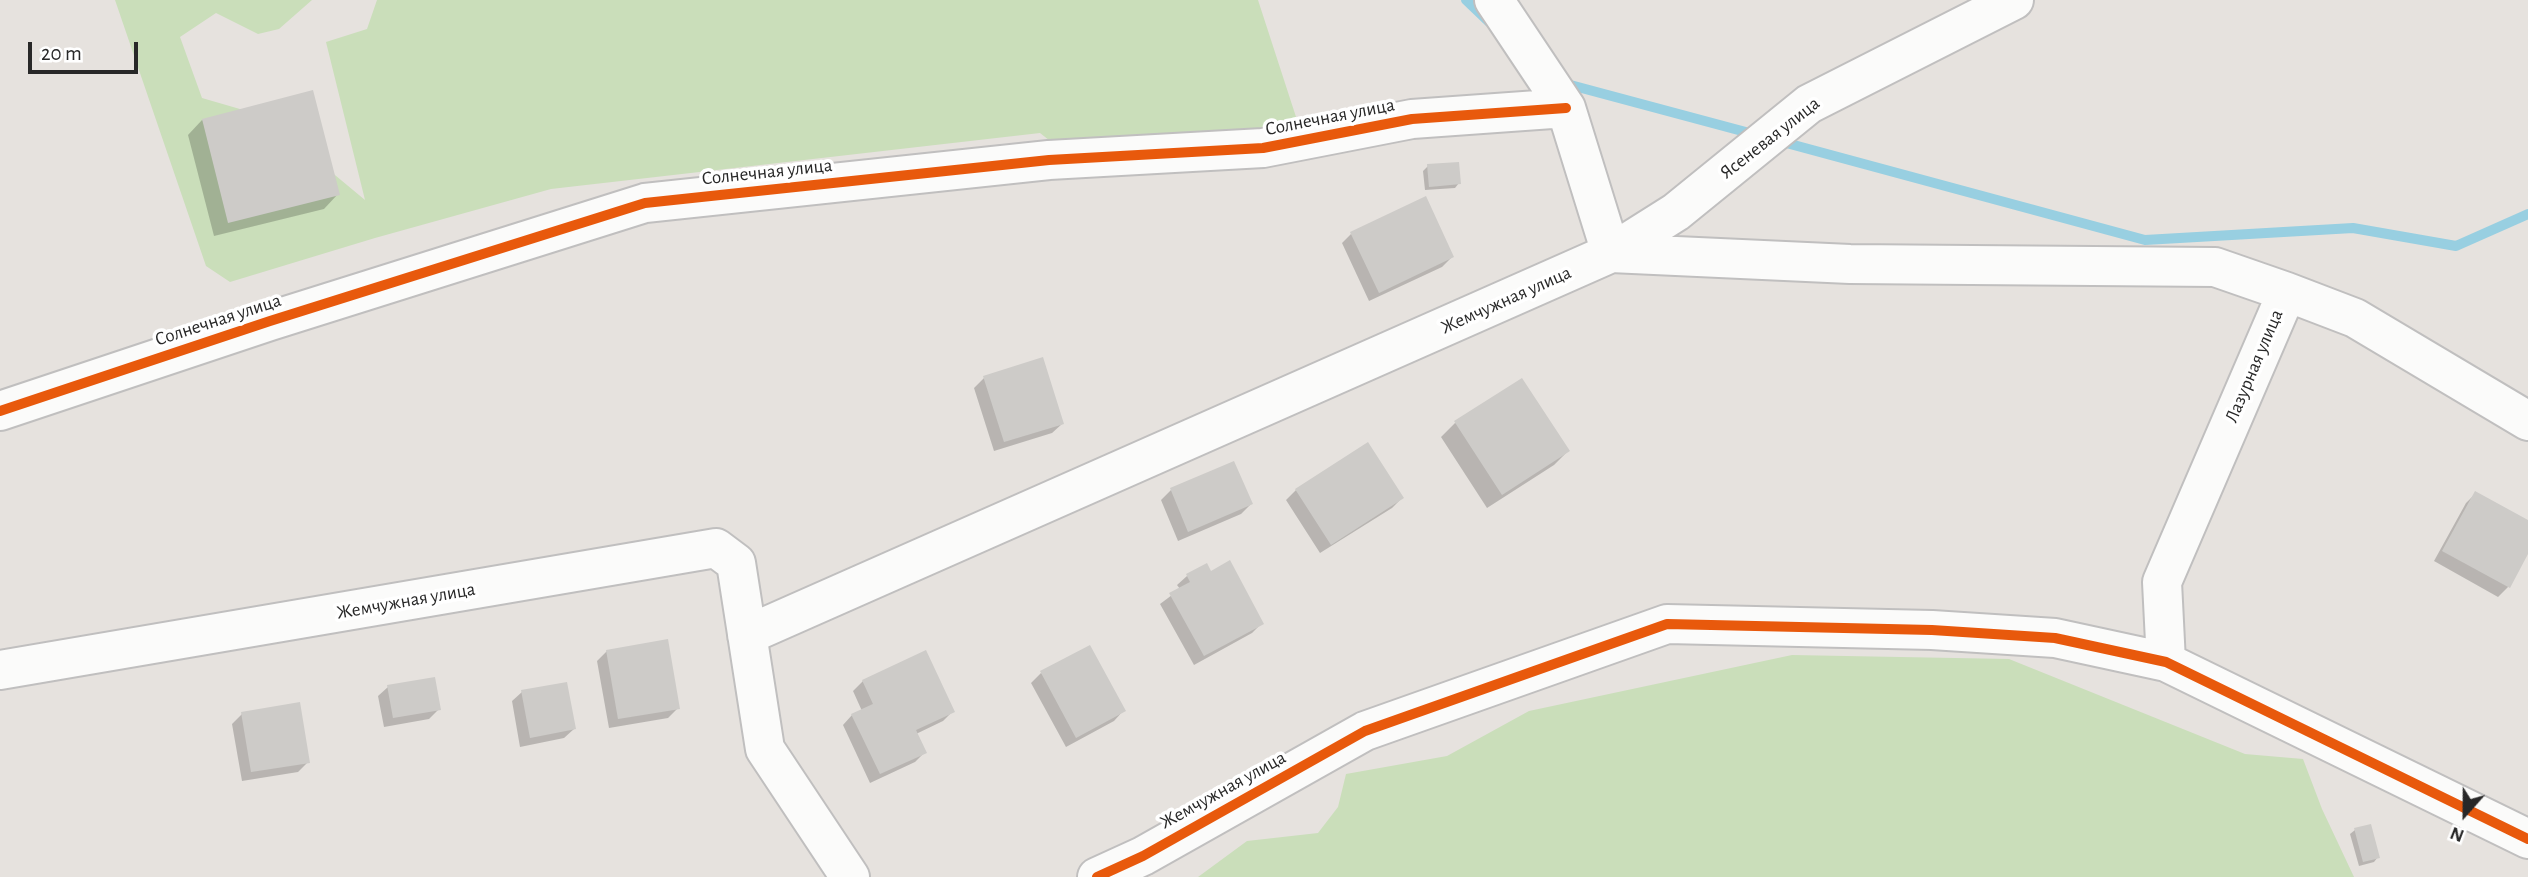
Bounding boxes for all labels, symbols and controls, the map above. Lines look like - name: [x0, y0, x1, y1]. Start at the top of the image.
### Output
- scale bar: [32, 28, 142, 72]
- text: 20 m: [41, 43, 82, 64]
- street label: Ясеневая улица: [1716, 92, 1824, 184]
- street label: Солнечная улица: [1263, 93, 1397, 141]
- street label: Солнечная улица: [700, 154, 834, 190]
- street label: Жемчужная улица: [1437, 261, 1575, 339]
- street label: Солнечная улица: [152, 289, 284, 351]
- street label: Лазурная улица: [2220, 306, 2288, 426]
- street label: Жемчужная улица: [335, 578, 477, 624]
- street label: Жемчужная улица: [1156, 746, 1290, 834]
- north arrow: [2430, 779, 2500, 849]
- text: N: [2448, 823, 2467, 845]

